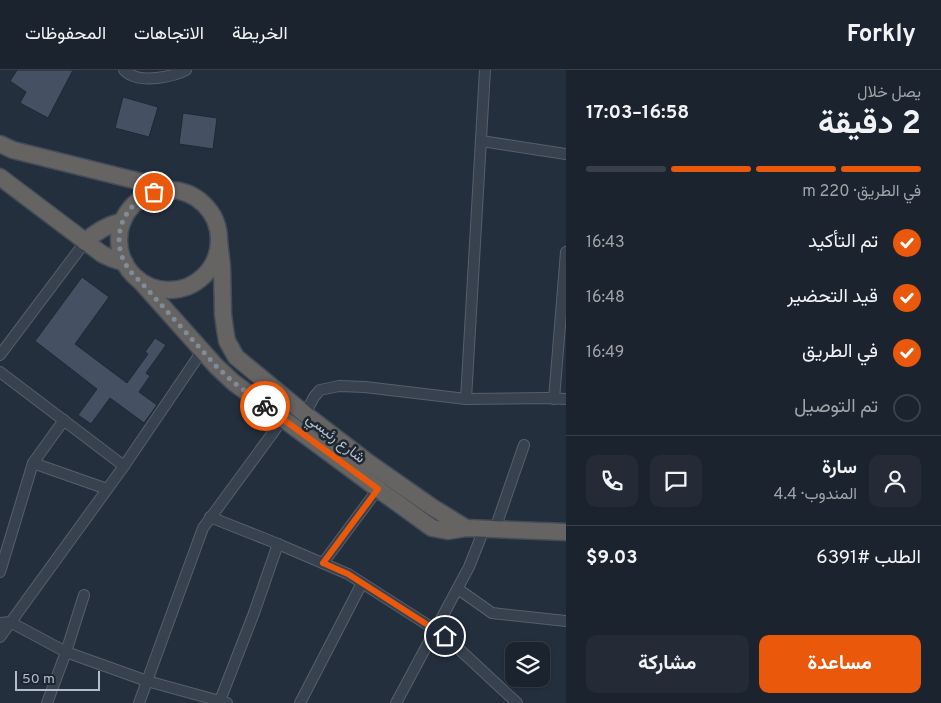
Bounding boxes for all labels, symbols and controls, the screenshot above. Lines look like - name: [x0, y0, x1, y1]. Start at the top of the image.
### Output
- text: Forkly: [847, 20, 916, 50]
- text: المحفوظات: [25, 23, 106, 46]
- text: الاتجاهات: [134, 23, 204, 46]
- text: الخريطة: [232, 23, 288, 46]
- text: يصل خلال: [857, 83, 921, 103]
- text: 16:58–17:03: [586, 101, 689, 125]
- text: 2 دقيقة: [818, 105, 921, 145]
- pin: [133, 171, 175, 213]
- icon: bag: [140, 178, 168, 206]
- text: في الطريق · 220 m: [802, 182, 921, 202]
- icon: check: [893, 229, 921, 257]
- text: تم التأكيد: [808, 230, 878, 254]
- text: 16:43: [586, 233, 625, 253]
- icon: check: [893, 284, 921, 312]
- text: قيد التحضير: [787, 285, 878, 309]
- text: 16:48: [586, 288, 625, 308]
- icon: check: [893, 339, 921, 367]
- text: في الطريق: [802, 340, 878, 364]
- text: 16:49: [586, 343, 624, 363]
- courier: [240, 381, 290, 431]
- icon: bike: [251, 392, 279, 420]
- text: تم التوصيل: [794, 395, 878, 419]
- street label: شارع رئيسي: [300, 410, 369, 470]
- button: phone: [586, 455, 638, 507]
- button: chat: [650, 455, 702, 507]
- button: person: [869, 455, 921, 507]
- text: سارة: [822, 456, 857, 480]
- text: المندوب · 4.4: [774, 485, 857, 505]
- text: $9.03: [586, 546, 638, 570]
- text: الطلب #6391: [816, 546, 921, 570]
- pin: [424, 615, 466, 657]
- icon: home: [431, 622, 459, 650]
- button: مشاركة: [586, 635, 749, 693]
- button: مساعدة: [759, 635, 921, 693]
- map controls: [505, 642, 550, 687]
- button: layers: [505, 642, 550, 687]
- scale bar: [15, 668, 100, 691]
- text: 50 m: [22, 671, 55, 688]

